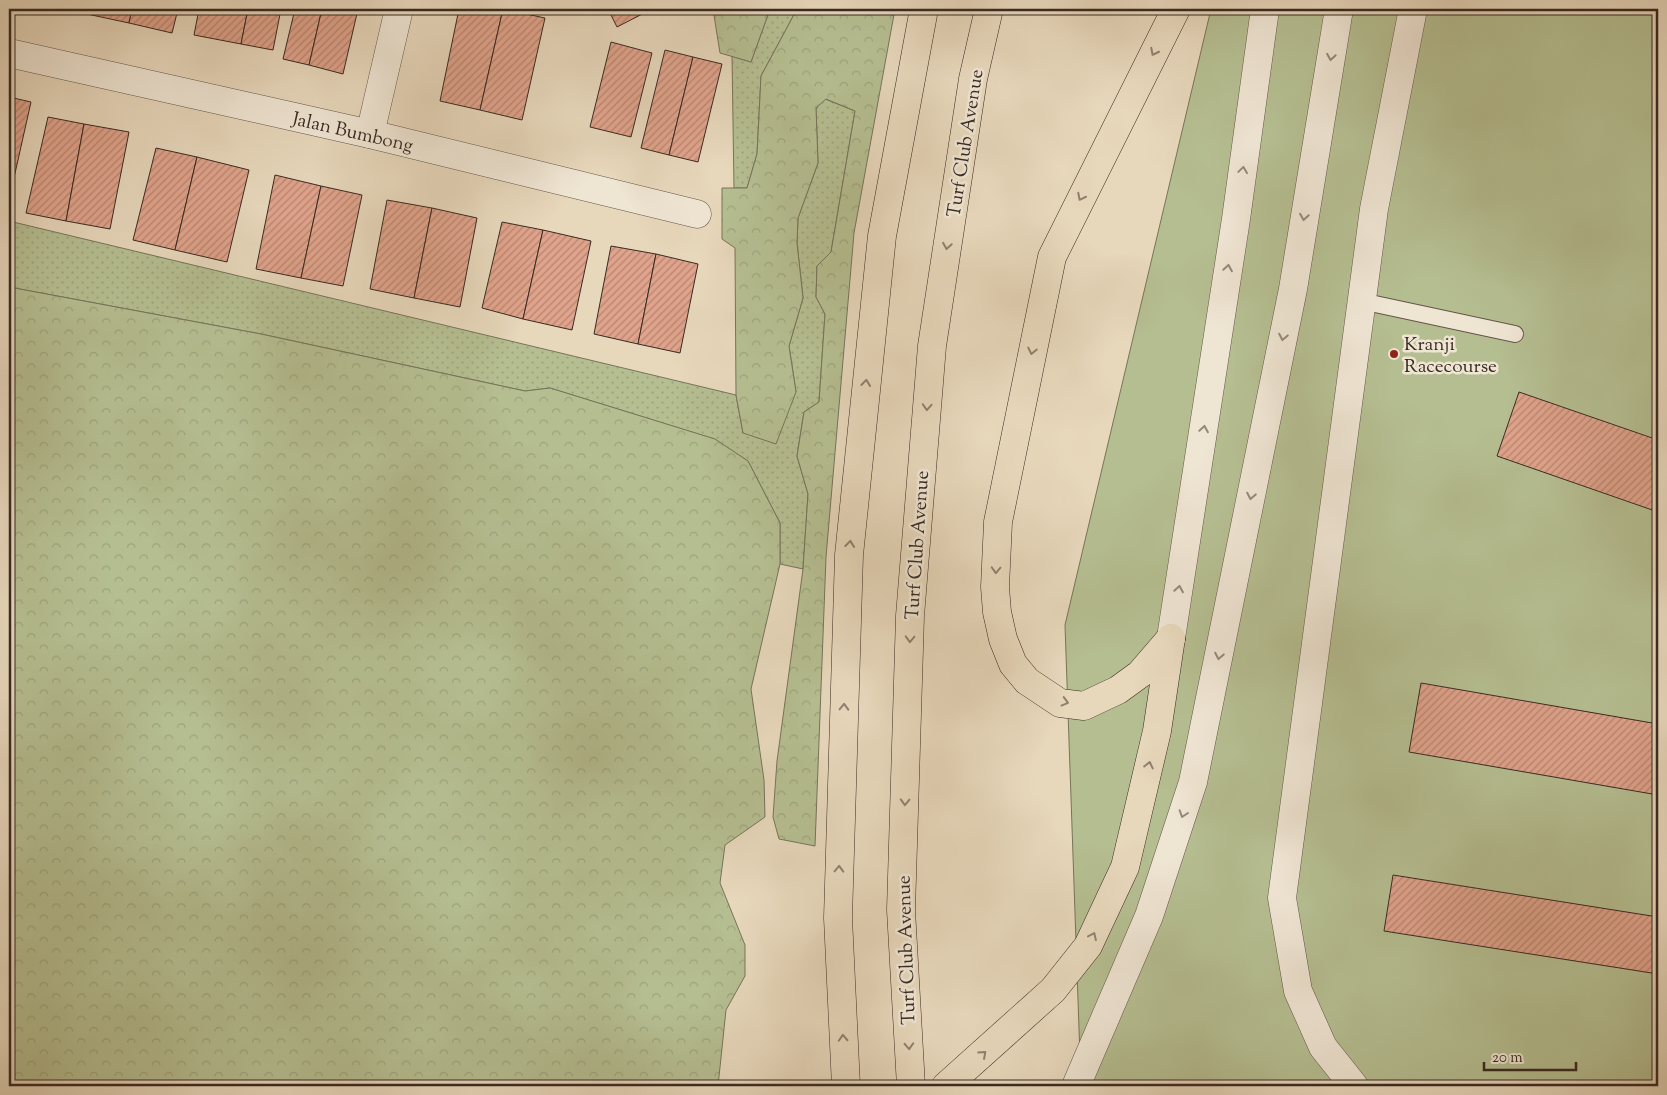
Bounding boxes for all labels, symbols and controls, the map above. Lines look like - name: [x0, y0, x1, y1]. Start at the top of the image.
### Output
- one-way arrow: [1150, 47, 1160, 56]
- one-way arrow: [1326, 53, 1337, 61]
- street label: Turf Club Avenue: [941, 67, 992, 219]
- street label: Jalan Bumbong: [288, 106, 415, 160]
- one-way arrow: [1237, 166, 1247, 175]
- one-way arrow: [1078, 192, 1088, 201]
- one-way arrow: [1300, 213, 1310, 222]
- one-way arrow: [942, 242, 953, 250]
- one-way arrow: [1223, 264, 1233, 273]
- place label: Kranji Racecourse: [1404, 332, 1497, 381]
- one-way arrow: [1278, 333, 1289, 341]
- one-way arrow: [1028, 347, 1038, 355]
- marker: Kranji Racecourse: [1388, 348, 1400, 360]
- one-way arrow: [861, 379, 872, 387]
- one-way arrow: [921, 404, 932, 412]
- one-way arrow: [1198, 424, 1208, 433]
- street label: Turf Club Avenue: [900, 470, 937, 621]
- one-way arrow: [1247, 492, 1257, 501]
- one-way arrow: [844, 540, 855, 548]
- one-way arrow: [990, 567, 1001, 575]
- one-way arrow: [1173, 585, 1184, 593]
- one-way arrow: [904, 635, 915, 643]
- one-way arrow: [1215, 651, 1225, 660]
- one-way arrow: [1060, 697, 1069, 707]
- one-way arrow: [839, 703, 849, 710]
- one-way arrow: [1143, 761, 1154, 770]
- one-way arrow: [899, 798, 910, 806]
- one-way arrow: [1178, 809, 1188, 818]
- one-way arrow: [834, 865, 844, 873]
- street label: Turf Club Avenue: [891, 875, 924, 1025]
- one-way arrow: [1086, 932, 1097, 941]
- one-way arrow: [838, 1033, 849, 1041]
- scale bar: [1484, 1040, 1577, 1072]
- one-way arrow: [903, 1043, 914, 1051]
- text: 20 m: [1492, 1048, 1523, 1069]
- one-way arrow: [977, 1051, 986, 1060]

